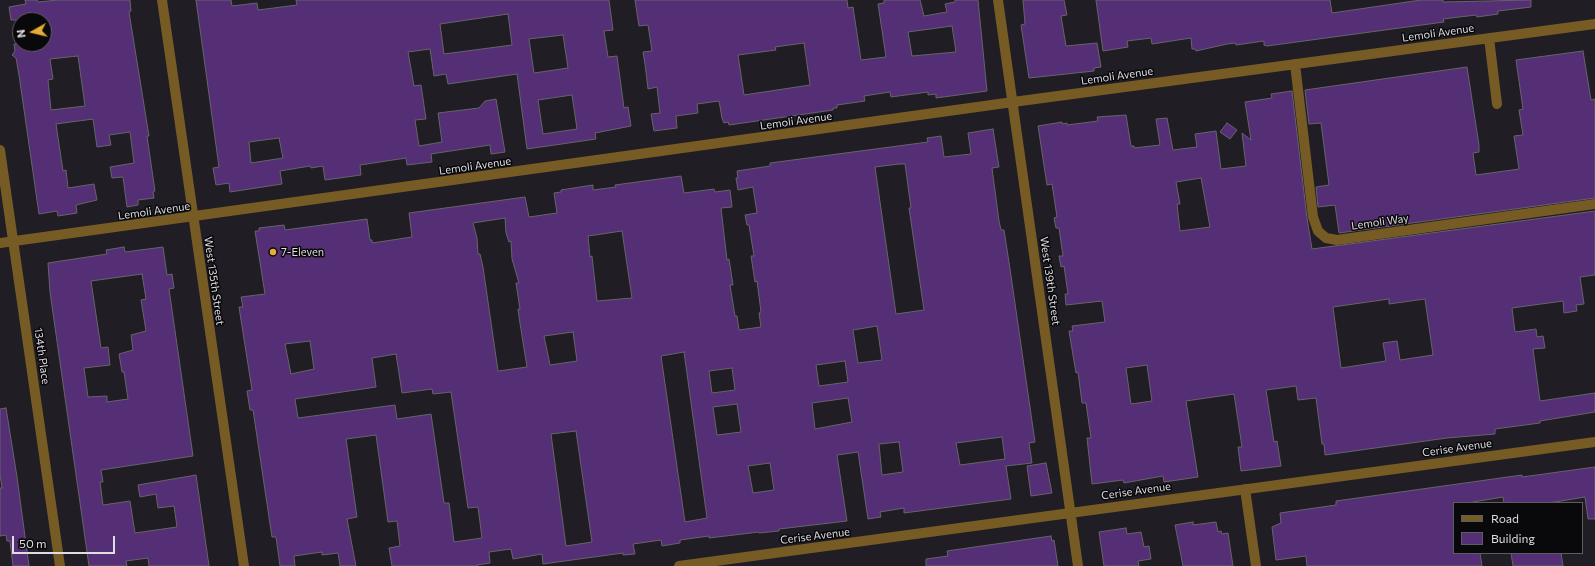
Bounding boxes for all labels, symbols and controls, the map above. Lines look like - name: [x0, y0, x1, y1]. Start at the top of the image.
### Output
- north arrow: [12, 12, 52, 52]
- street label: Lemoli Avenue: [1401, 21, 1475, 45]
- text: N: [14, 29, 28, 39]
- street label: Lemoli Avenue: [1080, 64, 1154, 88]
- street label: Lemoli Avenue: [759, 109, 833, 133]
- street label: Lemoli Avenue: [438, 154, 512, 178]
- street label: Lemoli Avenue: [117, 199, 191, 223]
- street label: Lemoli Way: [1350, 211, 1410, 233]
- street label: West 135th Street: [201, 236, 227, 326]
- street label: West 139th Street: [1037, 236, 1063, 326]
- place label: 7-Eleven: [281, 245, 324, 259]
- marker: 7-Eleven: [268, 247, 278, 257]
- street label: 134th Place: [31, 327, 53, 385]
- street label: Cerise Avenue: [1421, 437, 1493, 459]
- street label: Cerise Avenue: [1100, 480, 1172, 502]
- legend: [1453, 502, 1583, 554]
- text: Road: [1491, 511, 1519, 525]
- street label: Cerise Avenue: [779, 525, 851, 547]
- scale bar: [14, 528, 117, 554]
- text: Building: [1491, 531, 1535, 545]
- text: 50 m: [19, 536, 47, 550]

